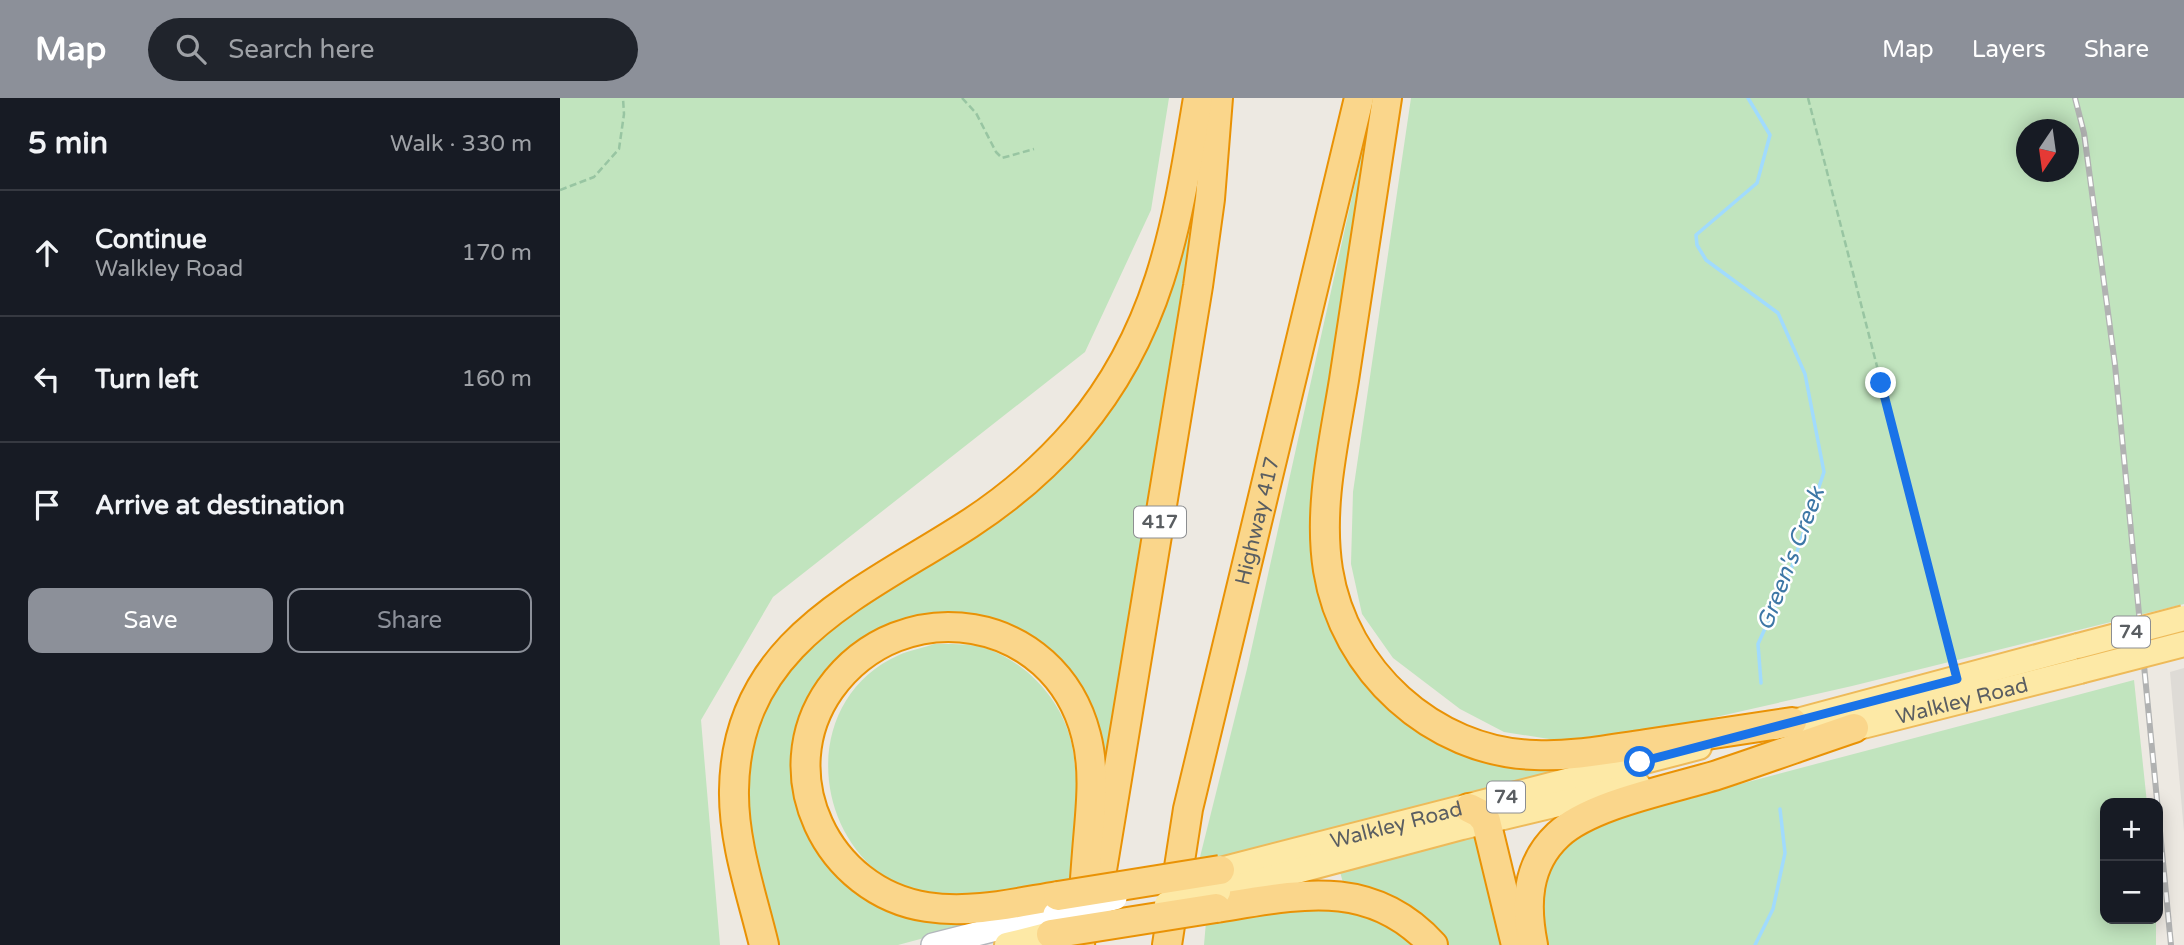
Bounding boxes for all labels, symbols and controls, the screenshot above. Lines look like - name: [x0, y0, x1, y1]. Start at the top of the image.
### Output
- search box: [148, 18, 638, 81]
- text: Map: [35, 30, 106, 69]
- icon: search: [172, 30, 210, 68]
- text: Search here: [228, 34, 374, 65]
- text: Map: [1882, 35, 1934, 64]
- text: Layers: [1972, 35, 2046, 64]
- text: Share: [2084, 35, 2149, 64]
- north arrow: [2016, 119, 2079, 182]
- text: 5 min: [28, 125, 108, 162]
- text: Walk · 330 m: [390, 130, 532, 158]
- text: Continue: [95, 224, 207, 255]
- icon: ahead: [28, 234, 66, 272]
- text: 170 m: [462, 239, 532, 267]
- text: Walkley Road: [95, 255, 243, 283]
- icon: left: [28, 360, 66, 398]
- text: Turn left: [95, 364, 198, 395]
- text: 160 m: [462, 365, 532, 393]
- route end: [1865, 367, 1896, 398]
- street label: Highway 417: [1230, 454, 1285, 588]
- water label: Green's Creek: [1751, 482, 1832, 634]
- icon: arrive: [28, 486, 66, 524]
- text: Arrive at destination: [95, 490, 345, 521]
- road number: 417: [1134, 506, 1186, 538]
- button: Save: [28, 588, 273, 653]
- button: Share: [287, 588, 532, 653]
- road number: 74: [2112, 617, 2150, 648]
- street label: Walkley Road: [1893, 672, 2031, 730]
- route start: [1624, 746, 1655, 777]
- road number: 74: [1487, 782, 1525, 812]
- street label: Walkley Road: [1328, 796, 1465, 854]
- map controls: [2100, 798, 2163, 924]
- button: +: [2100, 798, 2163, 861]
- button: −: [2100, 861, 2163, 924]

